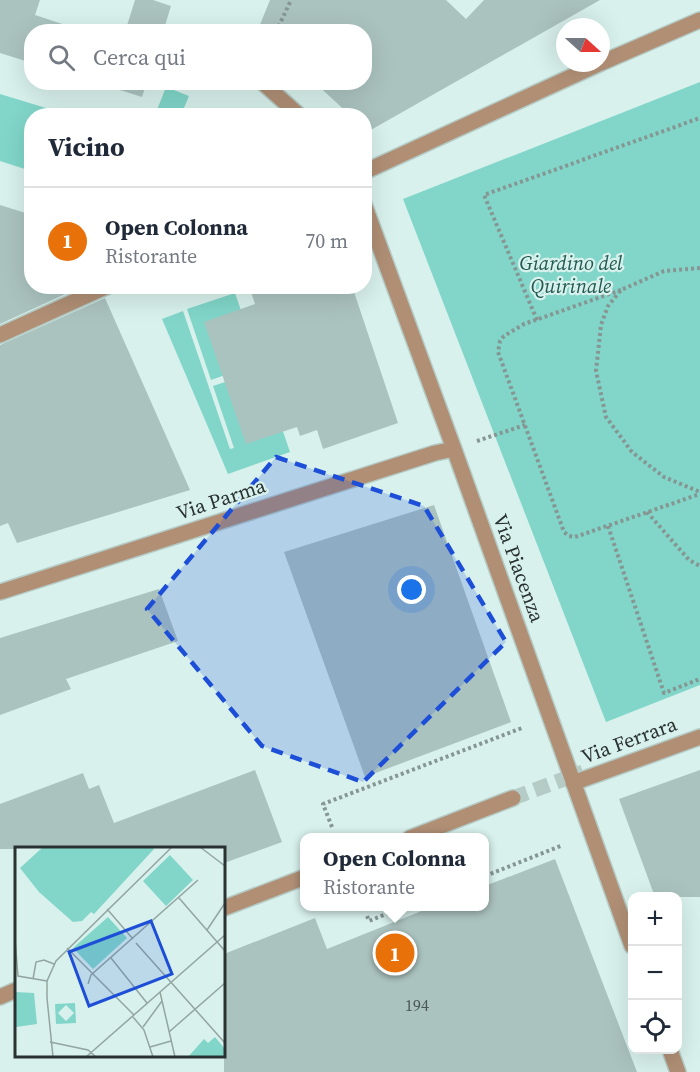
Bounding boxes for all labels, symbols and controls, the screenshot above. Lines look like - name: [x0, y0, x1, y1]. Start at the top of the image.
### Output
- north arrow: [556, 18, 610, 72]
- search box: [24, 24, 372, 90]
- icon: search: [45, 41, 78, 74]
- text: Cerca qui: [93, 42, 186, 72]
- text: Vicino: [48, 129, 125, 165]
- text: Open Colonna: [105, 212, 248, 242]
- text: 1: [62, 227, 73, 255]
- text: 70 m: [305, 227, 348, 255]
- text: Ristorante: [105, 242, 197, 270]
- park label: Giardino del Quirinale: [520, 249, 623, 300]
- street label: Via Parma: [173, 471, 270, 527]
- street label: Via Piacenza: [486, 510, 552, 627]
- your location: [397, 575, 426, 604]
- street label: Via Ferrara: [577, 709, 681, 770]
- popup: [300, 833, 489, 911]
- text: Open Colonna: [323, 843, 466, 873]
- inset map: [15, 847, 225, 1057]
- text: Ristorante: [323, 873, 415, 901]
- map controls: [628, 892, 682, 1054]
- button: +: [628, 892, 682, 946]
- pin: 1: [376, 930, 414, 976]
- button: −: [628, 946, 682, 1000]
- house number: 194: [405, 994, 429, 1016]
- button: locate: [628, 1000, 682, 1054]

